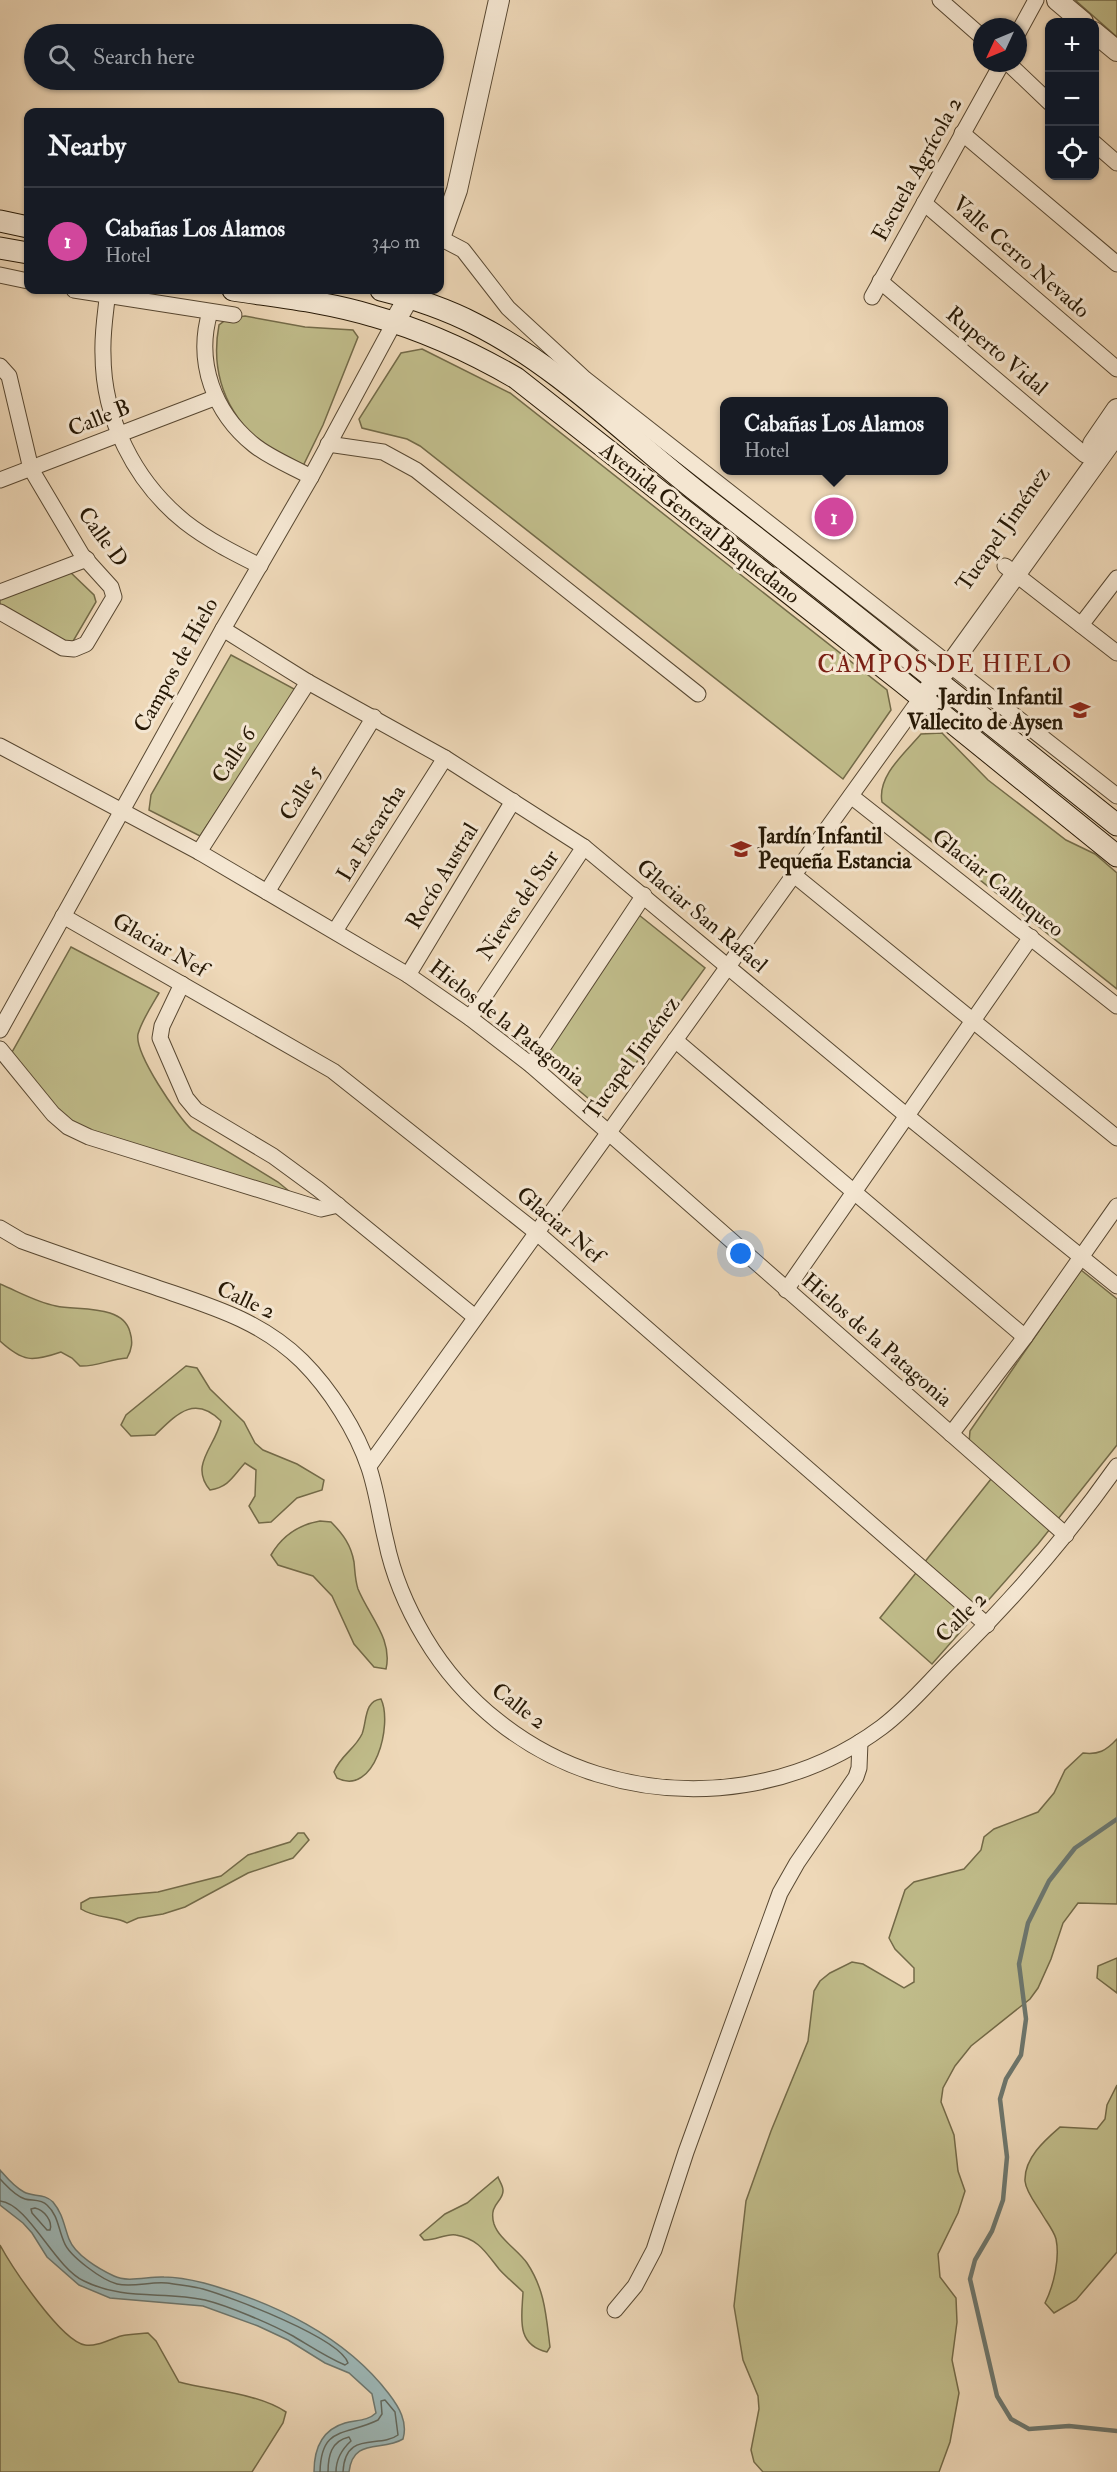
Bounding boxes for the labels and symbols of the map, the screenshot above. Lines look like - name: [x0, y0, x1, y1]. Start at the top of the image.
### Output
- north arrow: [973, 18, 1027, 72]
- street label: Escuela Agrícola 2: [866, 92, 968, 246]
- street label: Valle Cerro Nevado: [947, 190, 1095, 324]
- street label: Ruperto Vidal: [940, 300, 1054, 403]
- street label: Calle B: [64, 393, 134, 443]
- street label: Avenida General Baquedano: [593, 435, 806, 610]
- street label: Tucapel Jiménez: [950, 461, 1057, 597]
- pin: 1: [814, 494, 854, 540]
- street label: Calle D: [72, 501, 134, 573]
- street label: Campos de Hielo: [127, 593, 225, 738]
- district label: CAMPOS DE HIELO: [817, 649, 1073, 680]
- place label: Jardin Infantil Vallecito de Aysen: [906, 683, 1064, 737]
- school or university icon: Jardin Infantil Vallecito de Aysen: [1068, 698, 1092, 722]
- street label: Calle 6: [206, 720, 263, 788]
- street label: Calle 5: [273, 760, 329, 826]
- street label: La Escarcha: [330, 779, 412, 886]
- street label: Rocío Austral: [399, 818, 485, 934]
- place label: Jardín Infantil Pequeña Estancia: [757, 822, 912, 876]
- street label: Glaciar Calluqueo: [926, 823, 1070, 943]
- school or university icon: Jardín Infantil Pequeña Estancia: [729, 837, 753, 861]
- street label: Nieves del Sur: [471, 844, 566, 966]
- street label: Glaciar San Rafael: [631, 853, 774, 979]
- street label: Glaciar Nef: [107, 907, 215, 985]
- street label: Hielos de la Patagonia: [423, 953, 591, 1093]
- street label: Tucapel Jiménez: [578, 990, 687, 1126]
- street label: Glaciar Nef: [511, 1180, 612, 1271]
- your location: [726, 1239, 755, 1268]
- street label: Hielos de la Patagonia: [796, 1267, 959, 1414]
- street label: Calle 2: [212, 1274, 280, 1326]
- street label: Calle 2: [929, 1585, 993, 1649]
- street label: Calle 2: [486, 1676, 552, 1736]

